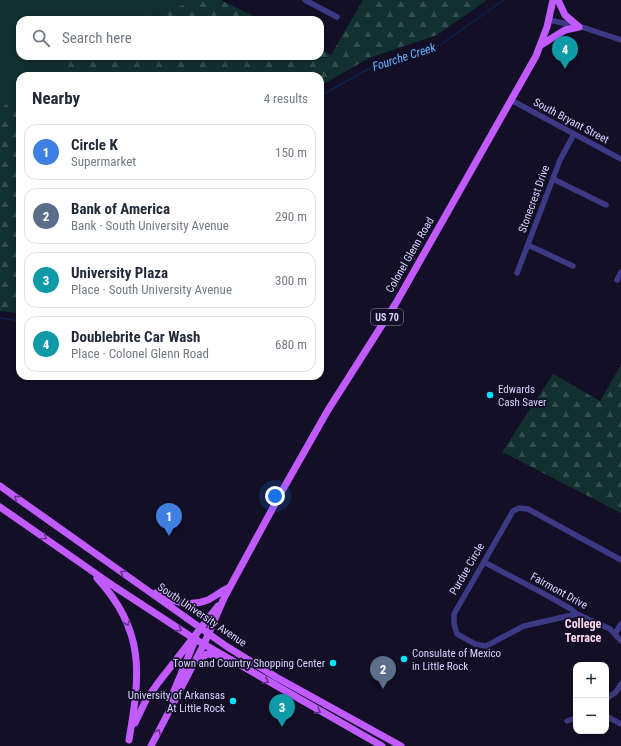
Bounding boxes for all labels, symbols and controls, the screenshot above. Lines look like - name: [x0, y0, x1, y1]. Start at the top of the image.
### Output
- search box: [16, 16, 324, 60]
- icon: search: [30, 27, 52, 49]
- text: Search here: [62, 29, 132, 47]
- pin: 4: [552, 36, 578, 69]
- water label: Fourche Creek: [371, 40, 438, 74]
- text: Nearby: [32, 88, 80, 108]
- text: 4 results: [264, 91, 308, 106]
- street label: South Bryant Street: [531, 96, 611, 146]
- text: Circle K: [71, 136, 118, 154]
- text: 1: [43, 145, 49, 160]
- text: 150 m: [275, 145, 307, 160]
- text: Supermarket: [71, 154, 136, 169]
- street label: Stonecrest Drive: [516, 163, 552, 235]
- text: Bank of America: [71, 200, 170, 218]
- text: 2: [43, 209, 49, 224]
- text: 290 m: [275, 209, 307, 224]
- street label: Colonel Glenn Road: [383, 215, 437, 295]
- text: Bank · South University Avenue: [71, 218, 229, 233]
- text: University Plaza: [71, 264, 168, 282]
- text: 3: [43, 273, 49, 288]
- text: 300 m: [275, 273, 307, 288]
- text: Place · South University Avenue: [71, 282, 232, 297]
- road number: US 70: [371, 309, 403, 325]
- text: Doublebrite Car Wash: [71, 328, 200, 346]
- text: 4: [43, 337, 49, 352]
- text: 680 m: [275, 337, 307, 352]
- text: Place · Colonel Glenn Road: [71, 346, 209, 361]
- place label: Edwards Cash Saver: [498, 383, 547, 409]
- marker: Edwards Cash Saver: [485, 390, 495, 400]
- your location: [265, 486, 285, 506]
- one-way arrow: [14, 495, 21, 503]
- pin: 1: [156, 503, 182, 536]
- one-way arrow: [40, 532, 47, 540]
- street label: Purdue Circle: [447, 541, 487, 597]
- one-way arrow: [120, 570, 127, 578]
- street label: Fairmont Drive: [528, 570, 590, 612]
- street label: South University Avenue: [155, 580, 249, 650]
- district label: College Terrace: [565, 617, 601, 645]
- one-way arrow: [122, 619, 130, 627]
- one-way arrow: [175, 625, 182, 632]
- place label: Consulate of Mexico in Little Rock: [412, 647, 502, 673]
- marker: Consulate of Mexico in Little Rock: [399, 654, 409, 664]
- pin: 2: [370, 656, 396, 689]
- place label: Town and Country Shopping Center: [173, 657, 326, 670]
- marker: Town and Country Shopping Center: [328, 658, 338, 668]
- map controls: [573, 662, 609, 734]
- button: +: [573, 662, 609, 698]
- one-way arrow: [262, 676, 269, 683]
- place label: University of Arkansas At Little Rock: [128, 689, 225, 715]
- pin: 3: [269, 694, 295, 727]
- marker: University of Arkansas At Little Rock: [228, 696, 238, 706]
- button: −: [573, 698, 609, 734]
- one-way arrow: [314, 706, 322, 713]
- one-way arrow: [153, 729, 161, 736]

